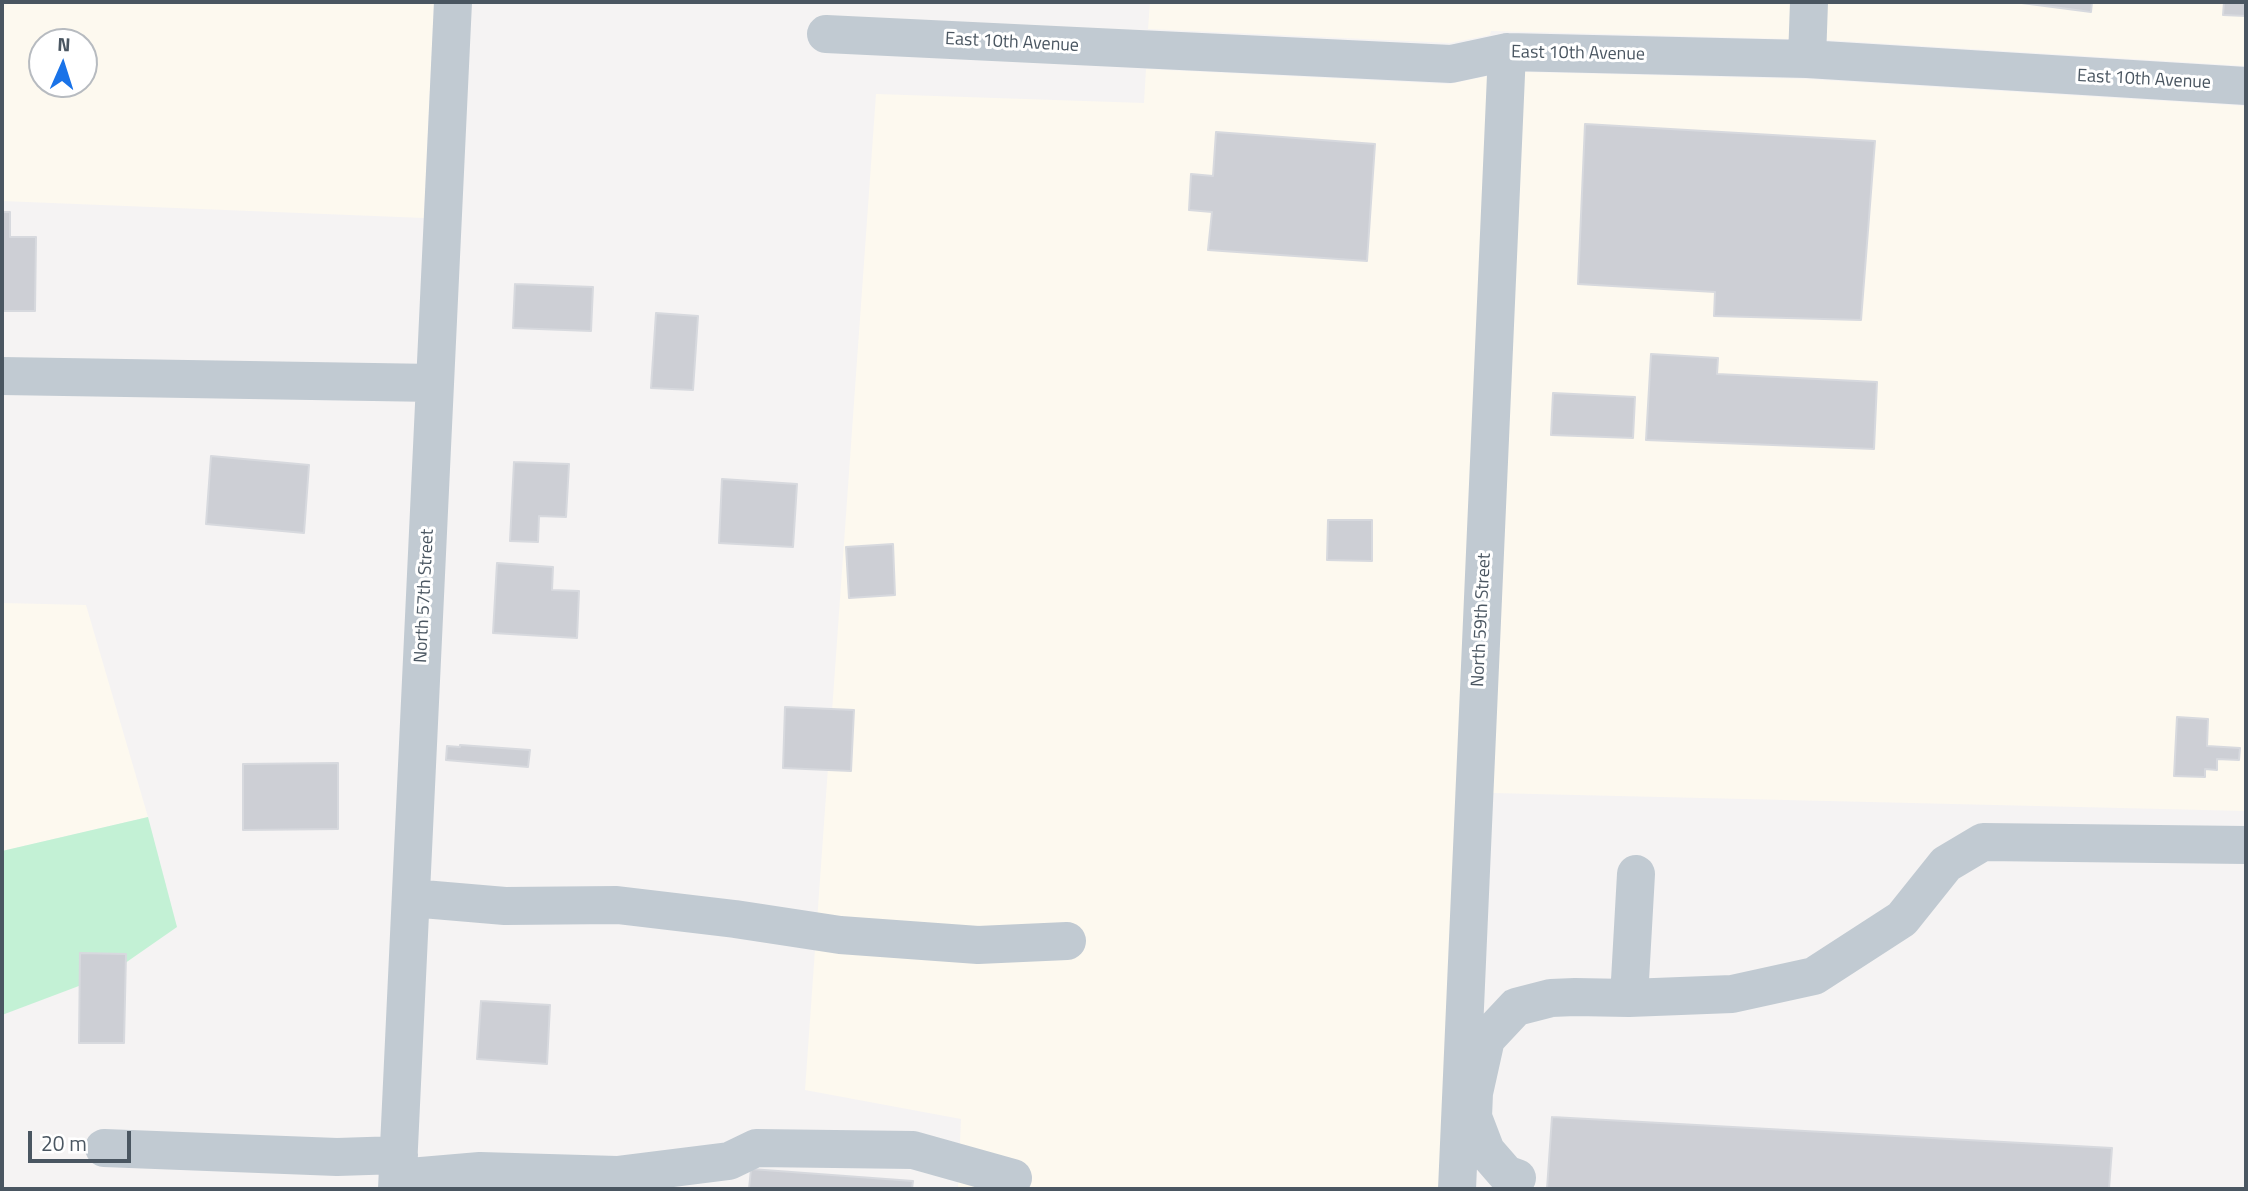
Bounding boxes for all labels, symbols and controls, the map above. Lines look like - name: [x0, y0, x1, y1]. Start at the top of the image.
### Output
- north arrow: [28, 28, 98, 98]
- text: N: [57, 29, 71, 58]
- street label: East 10th Avenue: [945, 29, 1079, 57]
- street label: East 10th Avenue: [1511, 42, 1645, 66]
- street label: East 10th Avenue: [2077, 66, 2211, 94]
- street label: North 57th Street: [411, 528, 439, 664]
- street label: North 59th Street: [1468, 552, 1496, 688]
- scale bar: [32, 1118, 135, 1162]
- text: 20 m: [41, 1127, 87, 1159]

